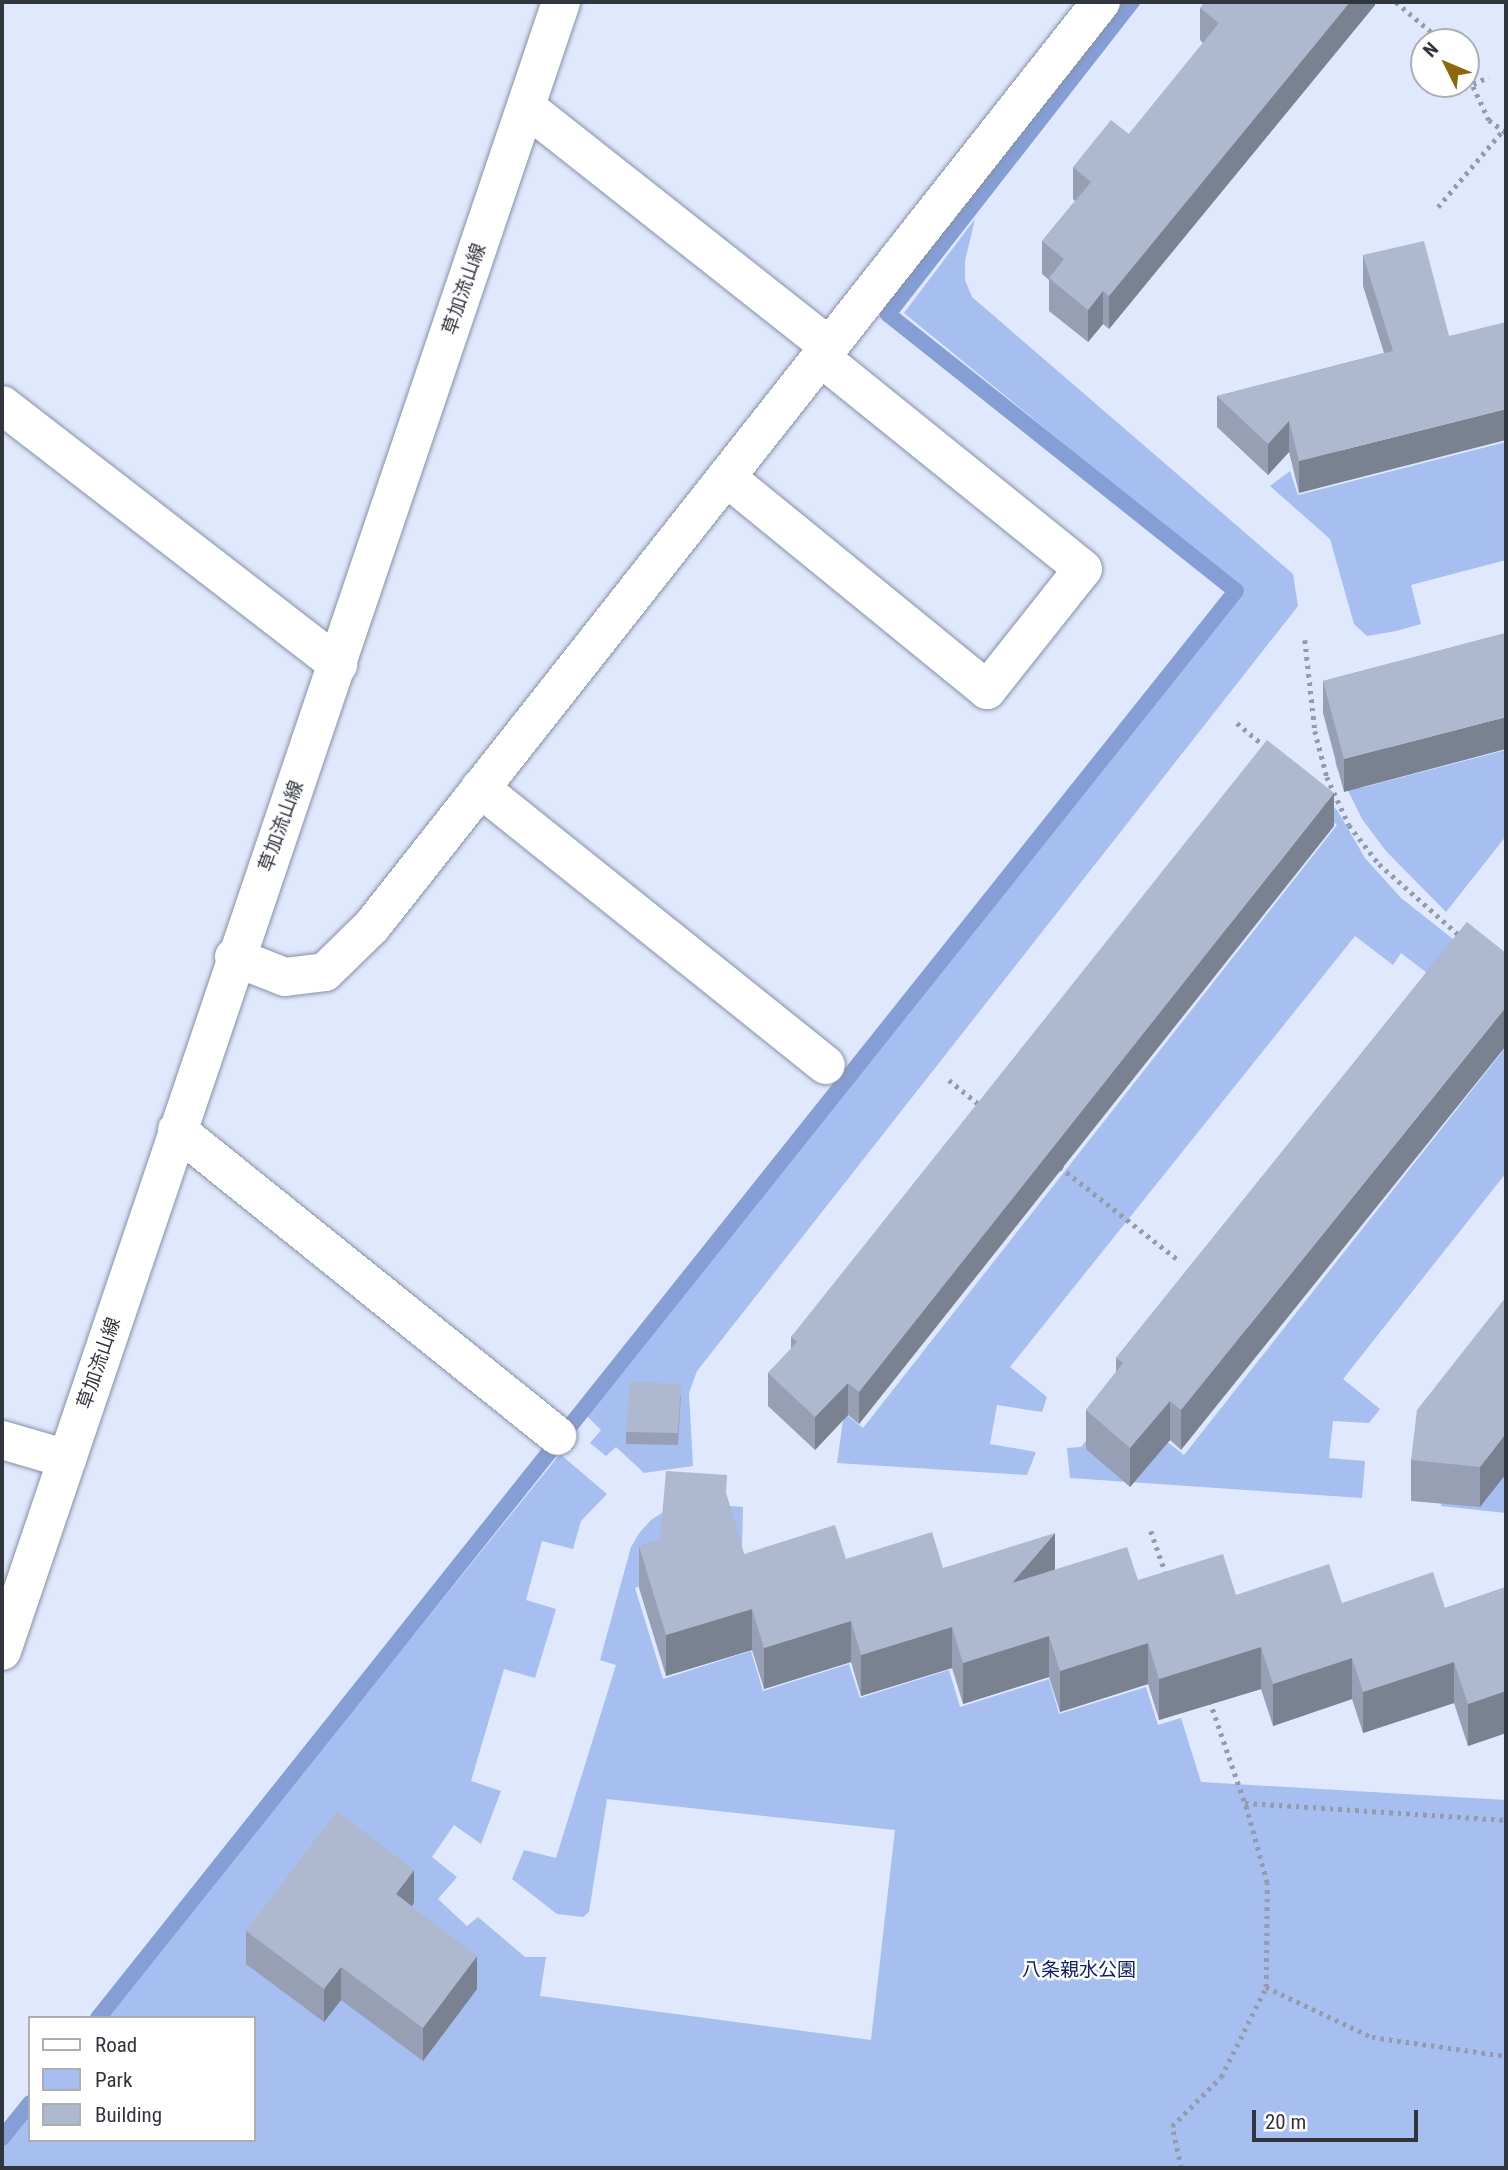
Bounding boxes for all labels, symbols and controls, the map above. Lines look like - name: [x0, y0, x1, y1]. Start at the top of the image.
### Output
- north arrow: [1410, 28, 1480, 98]
- text: N: [1418, 38, 1443, 62]
- street label: 草加流山線: [438, 240, 490, 338]
- street label: 草加流山線: [254, 777, 308, 875]
- street label: 草加流山線: [73, 1314, 125, 1412]
- park label: 八条親水公園: [1022, 1959, 1136, 1981]
- legend: [28, 2016, 256, 2142]
- text: Road: [95, 2033, 137, 2057]
- text: Park: [95, 2068, 132, 2092]
- scale bar: [1256, 2096, 1422, 2140]
- text: Building: [95, 2103, 162, 2127]
- text: 20 m: [1265, 2110, 1306, 2134]

